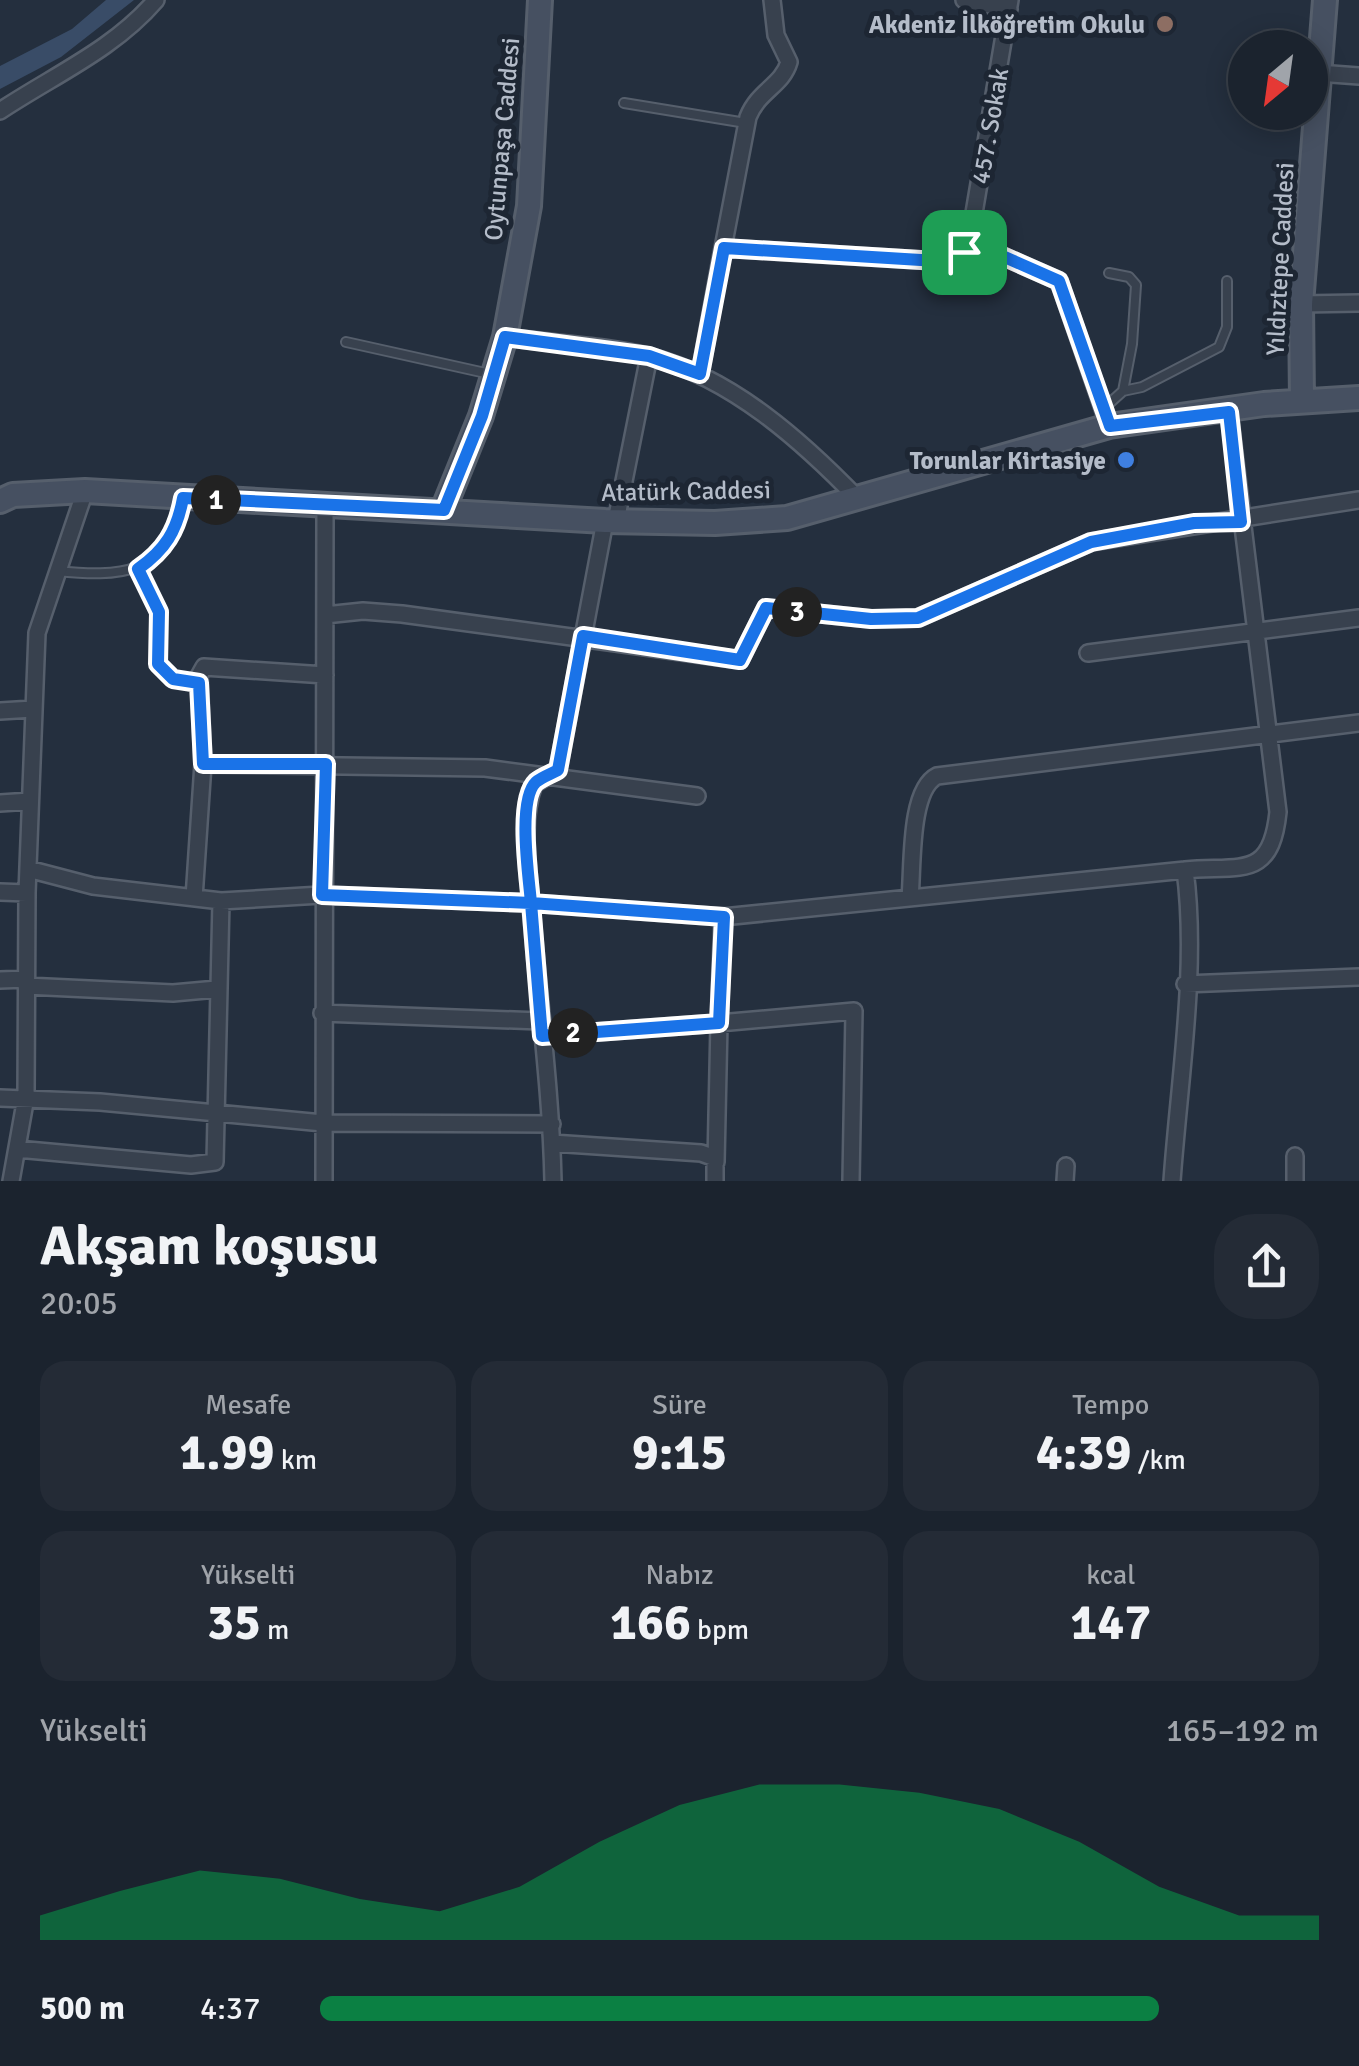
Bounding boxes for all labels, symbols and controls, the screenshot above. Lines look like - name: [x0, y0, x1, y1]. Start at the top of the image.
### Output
- place label: Akdeniz İlköğretim Okulu: [869, 9, 1145, 40]
- marker: Akdeniz İlköğretim Okulu: [1154, 13, 1176, 35]
- north arrow: [1228, 30, 1328, 130]
- map controls: [1228, 30, 1328, 130]
- street label: Oytunpaşa Caddesi: [478, 36, 526, 242]
- street label: 457. Sokak: [965, 65, 1016, 186]
- street label: Yıldıztepe Caddesi: [1259, 162, 1301, 356]
- pin: [922, 210, 1007, 295]
- icon: arrive: [937, 225, 992, 280]
- place label: Torunlar Kirtasiye: [910, 445, 1106, 476]
- marker: Torunlar Kirtasiye: [1115, 449, 1137, 471]
- street label: Atatürk Caddesi: [601, 474, 771, 508]
- pin: 1: [191, 475, 241, 525]
- text: 1: [208, 483, 224, 517]
- pin: 3: [772, 587, 822, 637]
- text: 3: [789, 595, 805, 629]
- pin: 2: [548, 1008, 598, 1058]
- text: 2: [565, 1016, 581, 1050]
- text: Akşam koşusu: [40, 1212, 379, 1280]
- button: share: [1214, 1214, 1319, 1319]
- text: 20:05: [40, 1284, 118, 1323]
- text: Mesafe: [205, 1388, 291, 1422]
- text: Süre: [652, 1388, 707, 1422]
- text: Tempo: [1072, 1388, 1149, 1422]
- text: 1.99: [179, 1422, 275, 1484]
- text: 9:15: [632, 1422, 727, 1484]
- text: 4:39: [1036, 1422, 1132, 1484]
- text: km: [275, 1443, 317, 1477]
- text: /km: [1132, 1443, 1186, 1477]
- text: Yükselti: [201, 1558, 295, 1592]
- text: Nabız: [645, 1558, 714, 1592]
- text: kcal: [1086, 1558, 1135, 1592]
- text: 35: [207, 1592, 261, 1654]
- text: 166: [610, 1592, 691, 1654]
- text: 147: [1070, 1592, 1151, 1654]
- text: m: [261, 1613, 289, 1647]
- text: bpm: [691, 1613, 749, 1647]
- text: Yükselti: [40, 1711, 148, 1750]
- text: 165–192 m: [1166, 1711, 1319, 1750]
- text: 500 m: [40, 1989, 125, 2028]
- text: 4:37: [200, 1989, 260, 2028]

